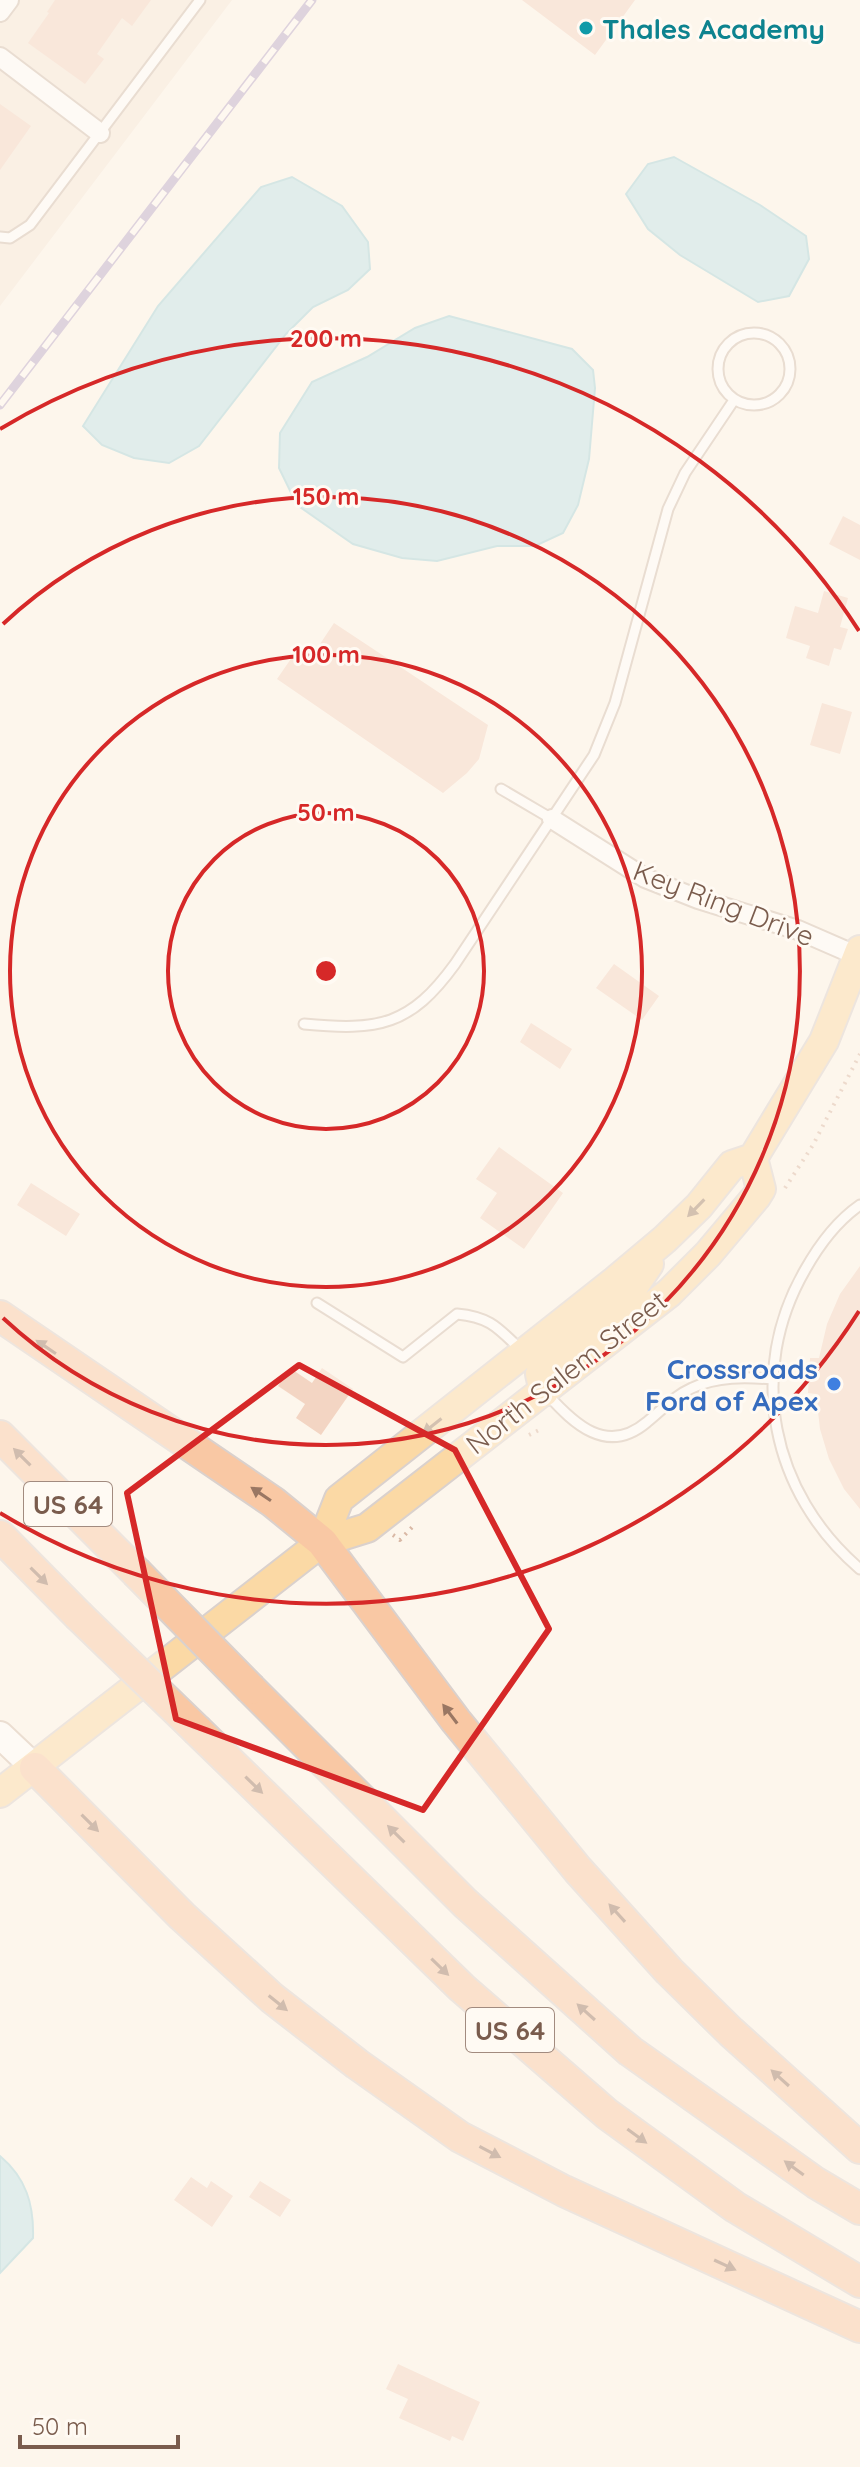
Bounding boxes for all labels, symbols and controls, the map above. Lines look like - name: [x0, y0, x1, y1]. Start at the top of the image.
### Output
- place label: Thales Academy: [602, 11, 825, 46]
- marker: Thales Academy: [577, 19, 595, 37]
- text: 200 m: [290, 323, 362, 353]
- text: 150 m: [293, 481, 359, 511]
- text: 100 m: [292, 639, 360, 669]
- text: 50 m: [297, 797, 355, 827]
- street label: Key Ring Drive: [629, 852, 819, 954]
- centre of rings: [312, 957, 340, 985]
- one-way arrow: [687, 1198, 706, 1217]
- street label: North Salem Street: [458, 1283, 674, 1461]
- one-way arrow: [35, 1340, 57, 1355]
- place label: Crossroads Ford of Apex: [645, 1351, 818, 1418]
- marker: Crossroads Ford of Apex: [825, 1375, 843, 1393]
- one-way arrow: [422, 1417, 442, 1433]
- one-way arrow: [13, 1448, 31, 1467]
- road number: US 64: [24, 1482, 112, 1526]
- one-way arrow: [250, 1487, 271, 1502]
- one-way arrow: [29, 1566, 48, 1585]
- one-way arrow: [443, 1703, 459, 1724]
- one-way arrow: [244, 1776, 263, 1794]
- one-way arrow: [80, 1813, 99, 1832]
- one-way arrow: [388, 1825, 406, 1844]
- one-way arrow: [608, 1903, 626, 1923]
- one-way arrow: [430, 1957, 449, 1975]
- one-way arrow: [268, 1994, 288, 2010]
- one-way arrow: [577, 2003, 596, 2021]
- road number: US 64: [466, 2008, 554, 2052]
- one-way arrow: [771, 2070, 790, 2088]
- one-way arrow: [627, 2128, 648, 2143]
- one-way arrow: [479, 2146, 502, 2159]
- one-way arrow: [783, 2161, 804, 2176]
- one-way arrow: [713, 2258, 736, 2272]
- scale bar: [20, 2399, 178, 2449]
- text: 50 m: [32, 2411, 88, 2441]

